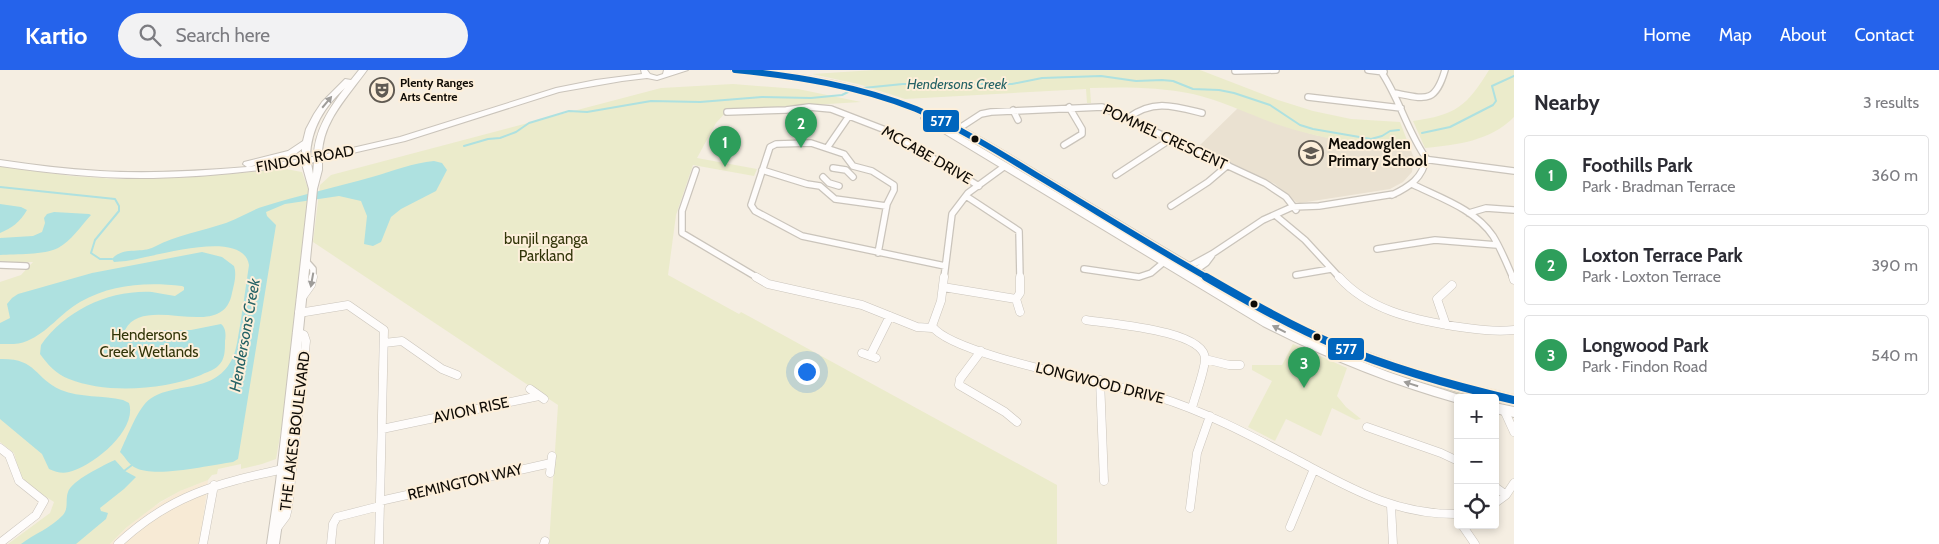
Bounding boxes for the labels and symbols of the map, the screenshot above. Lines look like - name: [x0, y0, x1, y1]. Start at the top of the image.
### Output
- place label: Plenty Ranges Arts Centre: [400, 75, 473, 104]
- water label: Hendersons Creek: [907, 75, 1008, 93]
- theatre icon: Plenty Ranges Arts Centre: [369, 77, 395, 103]
- one-way arrow: [321, 96, 332, 108]
- street label: POMMEL CRESCENT: [1100, 100, 1230, 174]
- pin: 2: [785, 107, 817, 148]
- line badge: 577: [922, 109, 960, 133]
- text: 577: [930, 112, 953, 130]
- street label: MCCABE DRIVE: [879, 122, 975, 188]
- pin: 1: [709, 126, 741, 167]
- unlabelled marker: [970, 134, 980, 144]
- place label: Meadowglen Primary School: [1328, 135, 1427, 170]
- school or university icon: Meadowglen Primary School: [1298, 140, 1324, 166]
- street label: FINDON ROAD: [255, 142, 355, 176]
- park label: bunjil nganga Parkland: [504, 230, 589, 265]
- one-way arrow: [307, 272, 315, 288]
- water label: Hendersons Creek: [225, 276, 264, 393]
- unlabelled marker: [1249, 299, 1259, 309]
- one-way arrow: [1272, 325, 1287, 333]
- park label: Hendersons Creek Wetlands: [99, 326, 199, 361]
- unlabelled marker: [1312, 332, 1322, 342]
- line badge: 577: [1327, 337, 1365, 361]
- text: 577: [1335, 340, 1358, 358]
- pin: 3: [1288, 347, 1320, 388]
- street label: THE LAKES BOULEVARD: [276, 350, 314, 512]
- street label: LONGWOOD DRIVE: [1034, 358, 1166, 408]
- your location: [794, 359, 820, 385]
- one-way arrow: [1403, 380, 1418, 388]
- street label: AVION RISE: [432, 393, 510, 427]
- street label: REMINGTON WAY: [406, 460, 525, 504]

